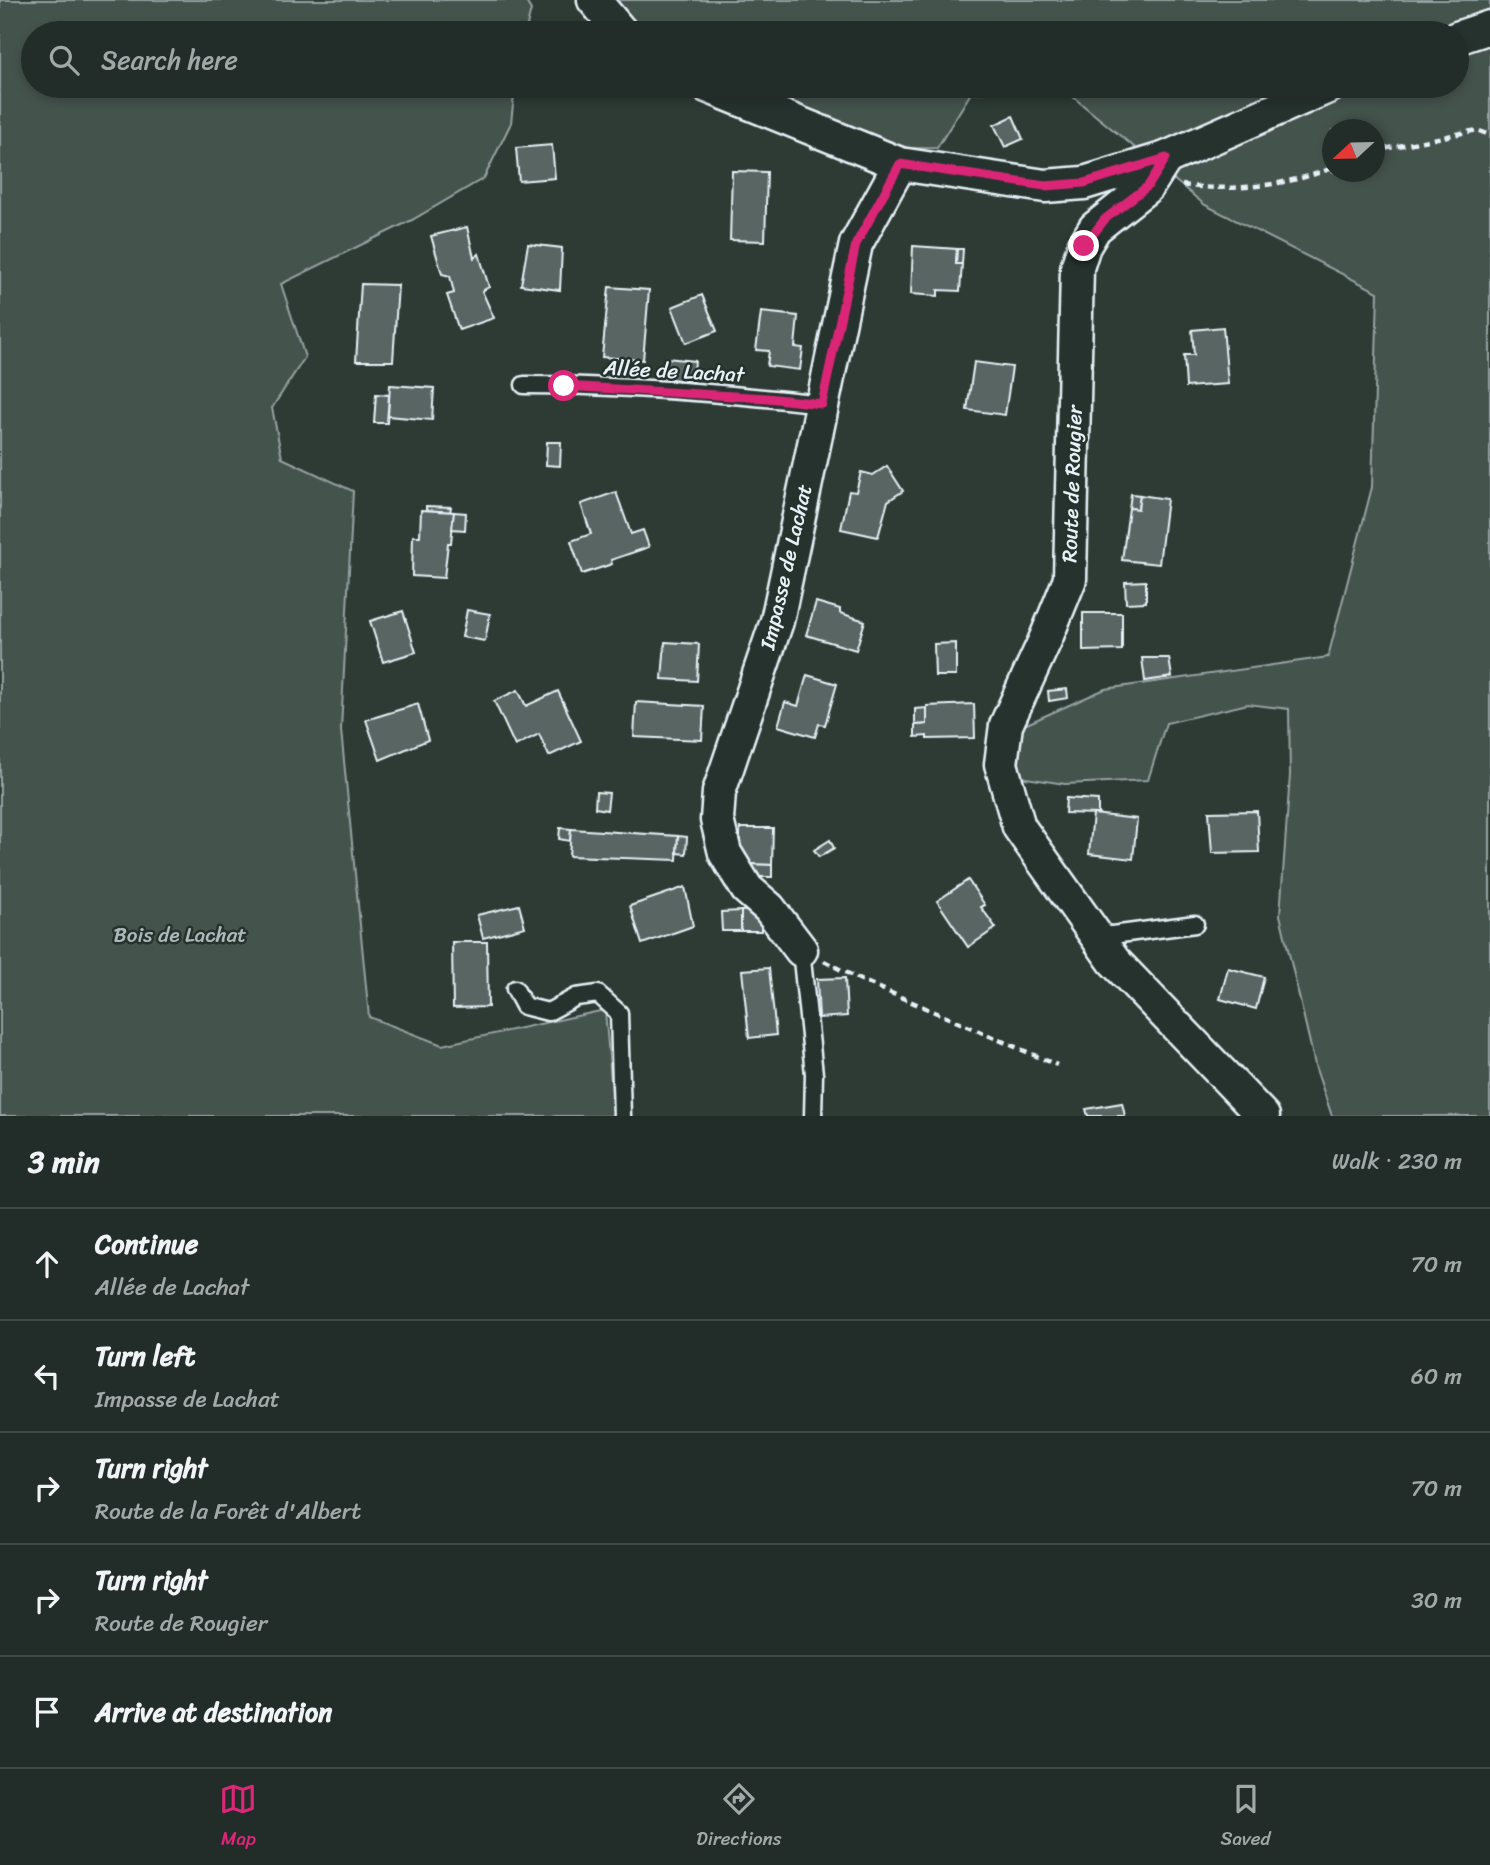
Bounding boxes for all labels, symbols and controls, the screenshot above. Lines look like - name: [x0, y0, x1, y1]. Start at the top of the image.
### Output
- search box: [21, 21, 1469, 98]
- text: Search here: [101, 37, 238, 83]
- icon: search: [45, 41, 83, 79]
- north arrow: [1322, 119, 1385, 182]
- route end: [1068, 230, 1099, 261]
- street label: Allée de Lachat: [602, 348, 747, 394]
- route start: [548, 370, 579, 401]
- street label: Route de Rougier: [1050, 403, 1094, 563]
- street label: Impasse de Lachat: [748, 481, 823, 654]
- park label: Bois de Lachat: [114, 916, 246, 954]
- text: 3 min: [28, 1135, 100, 1189]
- text: Walk · 230 m: [1332, 1141, 1462, 1182]
- text: Continue: [95, 1221, 198, 1267]
- text: 70 m: [1411, 1244, 1462, 1285]
- icon: ahead: [28, 1245, 66, 1283]
- text: Allée de Lachat: [95, 1267, 249, 1308]
- text: Turn left: [95, 1333, 195, 1379]
- text: 60 m: [1411, 1356, 1462, 1397]
- icon: left: [28, 1357, 66, 1395]
- text: Impasse de Lachat: [95, 1379, 280, 1420]
- text: Turn right: [95, 1445, 208, 1491]
- text: 70 m: [1411, 1468, 1462, 1509]
- icon: right: [28, 1469, 66, 1507]
- text: Route de la Forêt d'Albert: [95, 1491, 361, 1532]
- text: Turn right: [95, 1557, 208, 1603]
- text: 30 m: [1411, 1580, 1462, 1621]
- icon: right: [28, 1581, 66, 1619]
- text: Route de Rougier: [95, 1603, 267, 1644]
- text: Arrive at destination: [95, 1689, 332, 1735]
- icon: arrive: [28, 1693, 66, 1731]
- tab: Map: [219, 1780, 257, 1855]
- tab: Directions: [696, 1780, 782, 1855]
- tab: Saved: [1220, 1780, 1271, 1855]

